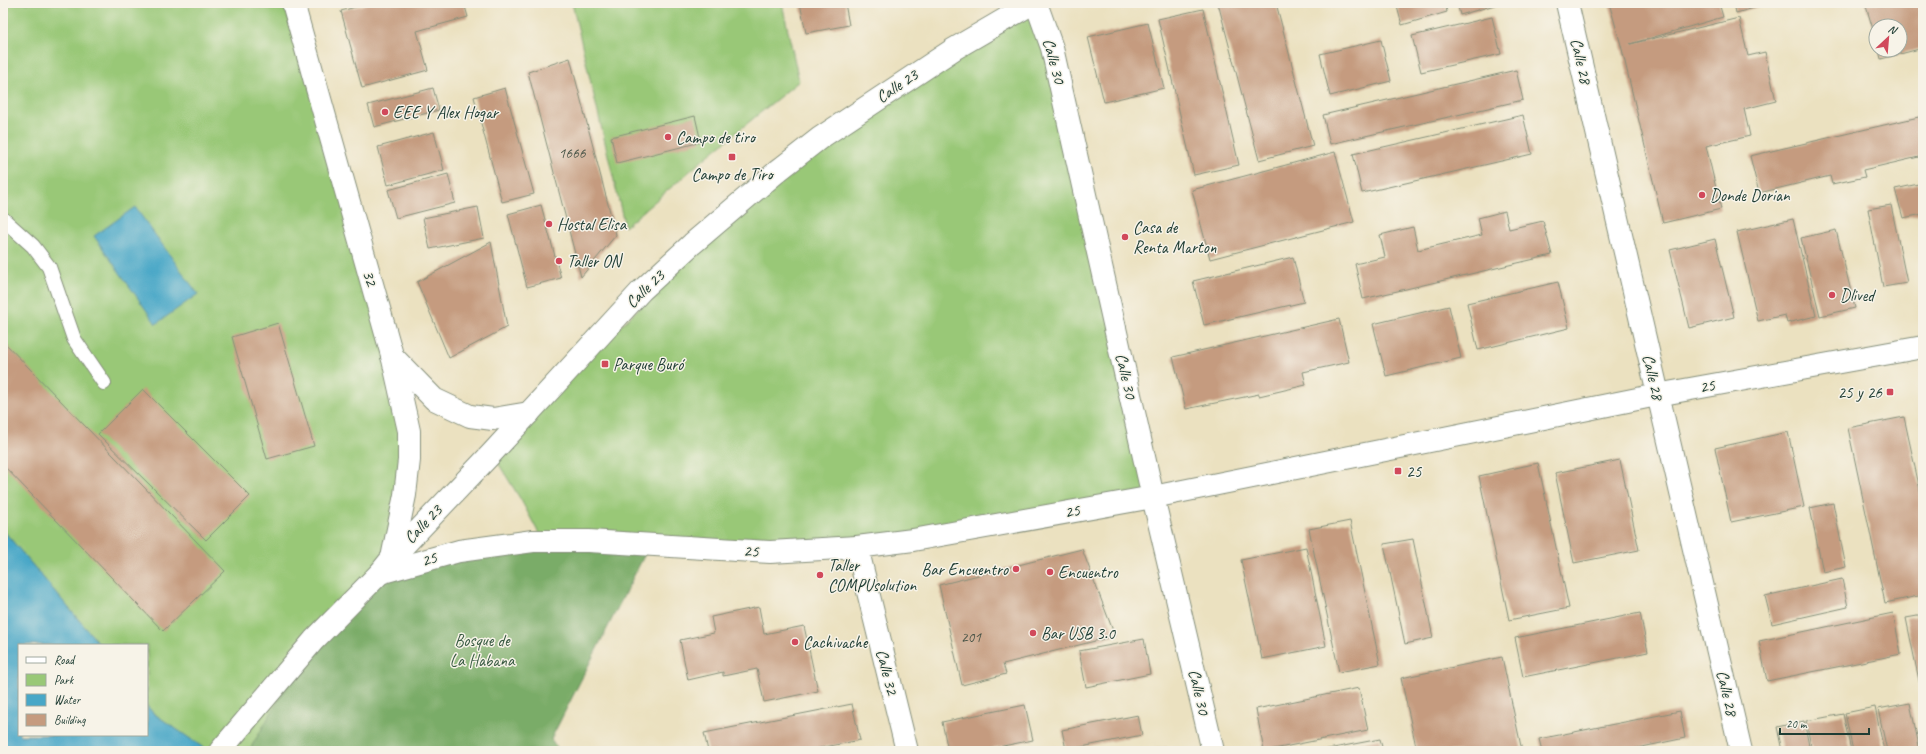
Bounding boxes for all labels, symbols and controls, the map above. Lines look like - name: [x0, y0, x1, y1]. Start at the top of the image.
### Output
- north arrow: [1868, 18, 1908, 58]
- text: N: [1886, 21, 1900, 38]
- street label: Calle 30: [1038, 36, 1070, 87]
- street label: Calle 28: [1566, 36, 1597, 88]
- street label: Calle 23: [872, 64, 923, 108]
- place label: EEE Y Alex Hogar: [393, 102, 500, 123]
- marker: EEE Y Alex Hogar: [380, 107, 390, 117]
- place label: Campo de tiro: [676, 127, 757, 148]
- marker: Campo de tiro: [663, 132, 673, 142]
- house number: 1666: [558, 144, 587, 163]
- marker: Campo de Tiro: [727, 152, 737, 162]
- place label: Campo de Tiro: [692, 164, 774, 185]
- place label: Donde Dorian: [1710, 185, 1791, 206]
- marker: Donde Dorian: [1697, 190, 1707, 200]
- place label: Hostal Elisa: [557, 214, 628, 235]
- place label: Casa de Renta Marton: [1133, 217, 1217, 258]
- marker: Hostal Elisa: [544, 219, 554, 229]
- marker: Casa de Renta Marton: [1120, 232, 1130, 242]
- place label: Taller ON: [567, 251, 624, 272]
- marker: Taller ON: [554, 256, 564, 266]
- street label: Calle 23: [621, 264, 670, 313]
- street label: 32: [358, 268, 383, 290]
- place label: Dlived: [1840, 285, 1876, 306]
- marker: Dlived: [1827, 290, 1837, 300]
- street label: Calle 30: [1111, 351, 1142, 402]
- street label: Calle 28: [1638, 352, 1669, 404]
- place label: Parque Buró: [613, 354, 686, 375]
- marker: Parque Buró: [600, 359, 610, 369]
- street label: 25: [1698, 374, 1718, 398]
- place label: 25 y 26: [1837, 382, 1883, 403]
- marker: 25 y 26: [1885, 387, 1895, 397]
- place label: 25: [1406, 461, 1423, 482]
- marker: 25: [1393, 466, 1403, 476]
- street label: Calle 23: [399, 499, 448, 548]
- street label: 25: [1063, 499, 1083, 523]
- street label: 25: [743, 540, 761, 562]
- street label: 25: [419, 546, 441, 571]
- place label: Taller COMPUsolution: [828, 555, 918, 596]
- place label: Bar Encuentro: [921, 559, 1009, 580]
- place label: Encuentro: [1058, 562, 1119, 583]
- marker: Bar Encuentro: [1011, 564, 1021, 574]
- marker: Encuentro: [1045, 567, 1055, 577]
- marker: Taller COMPUsolution: [815, 570, 825, 580]
- place label: Bar USB 3.0: [1041, 623, 1116, 644]
- house number: 201: [961, 628, 982, 647]
- marker: Bar USB 3.0: [1028, 628, 1038, 638]
- park label: Bosque de La Habana: [450, 630, 516, 671]
- place label: Cachivache: [803, 632, 869, 653]
- marker: Cachivache: [790, 637, 800, 647]
- legend: [18, 644, 148, 736]
- street label: Calle 32: [871, 647, 903, 698]
- text: Road: [54, 652, 76, 668]
- street label: Calle 30: [1184, 667, 1215, 718]
- street label: Calle 28: [1712, 668, 1743, 720]
- text: Park: [54, 672, 75, 688]
- text: Water: [54, 692, 82, 708]
- scale bar: [1780, 710, 1869, 736]
- text: Building: [54, 712, 86, 728]
- text: 20 m: [1786, 716, 1808, 732]

